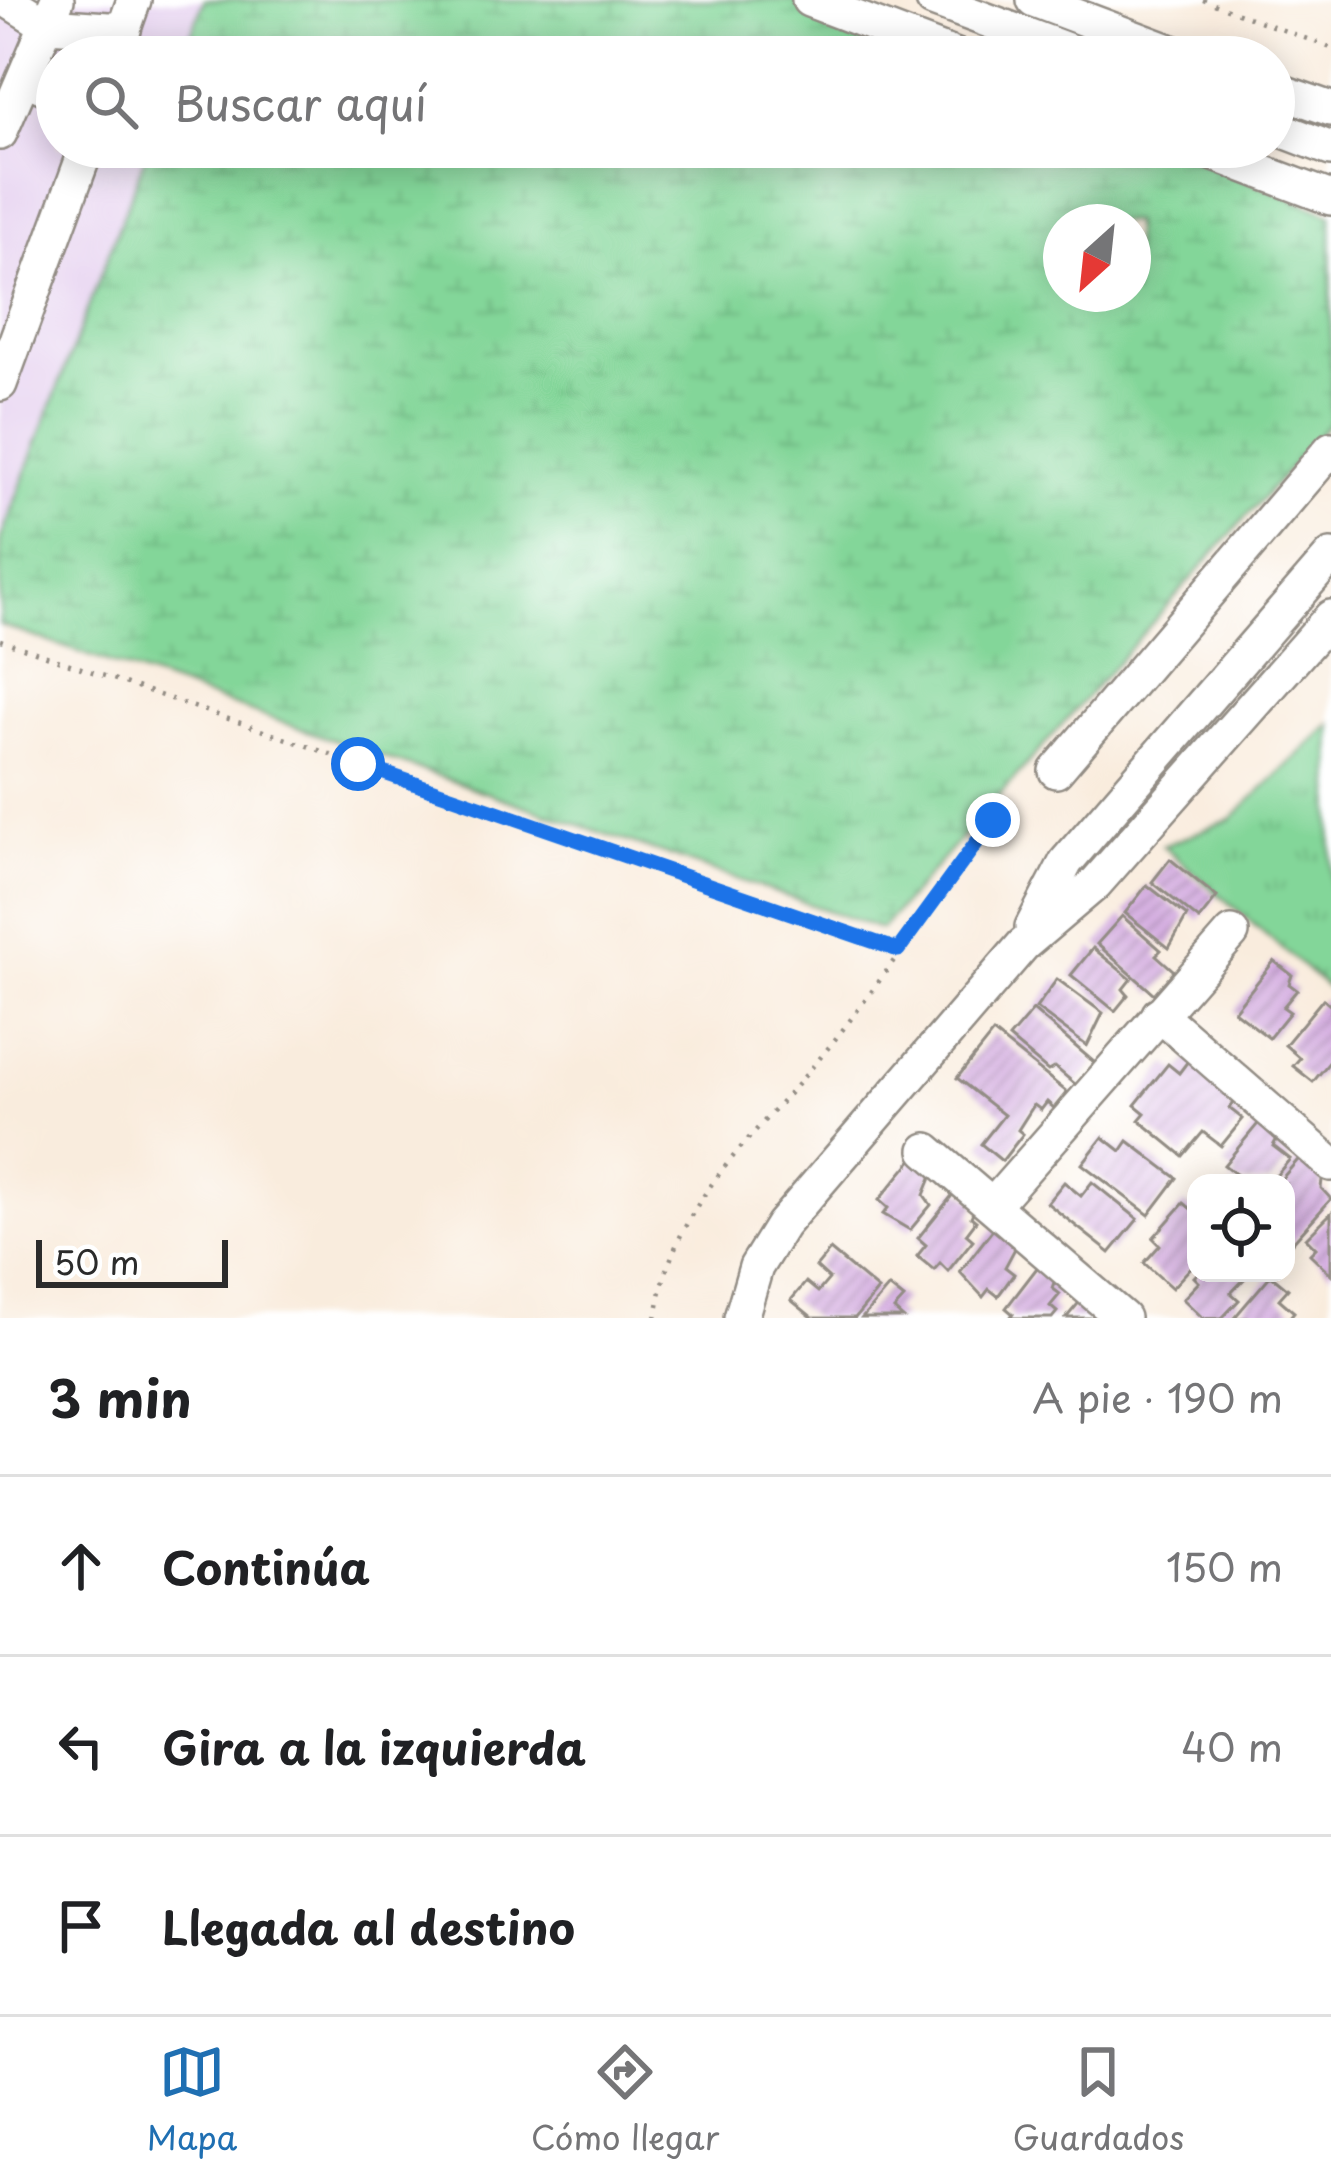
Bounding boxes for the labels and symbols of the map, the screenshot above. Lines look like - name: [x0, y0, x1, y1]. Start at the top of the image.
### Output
- north arrow: [1043, 204, 1151, 312]
- route start: [331, 737, 385, 791]
- route end: [966, 793, 1020, 847]
- scale bar: [36, 1234, 228, 1287]

